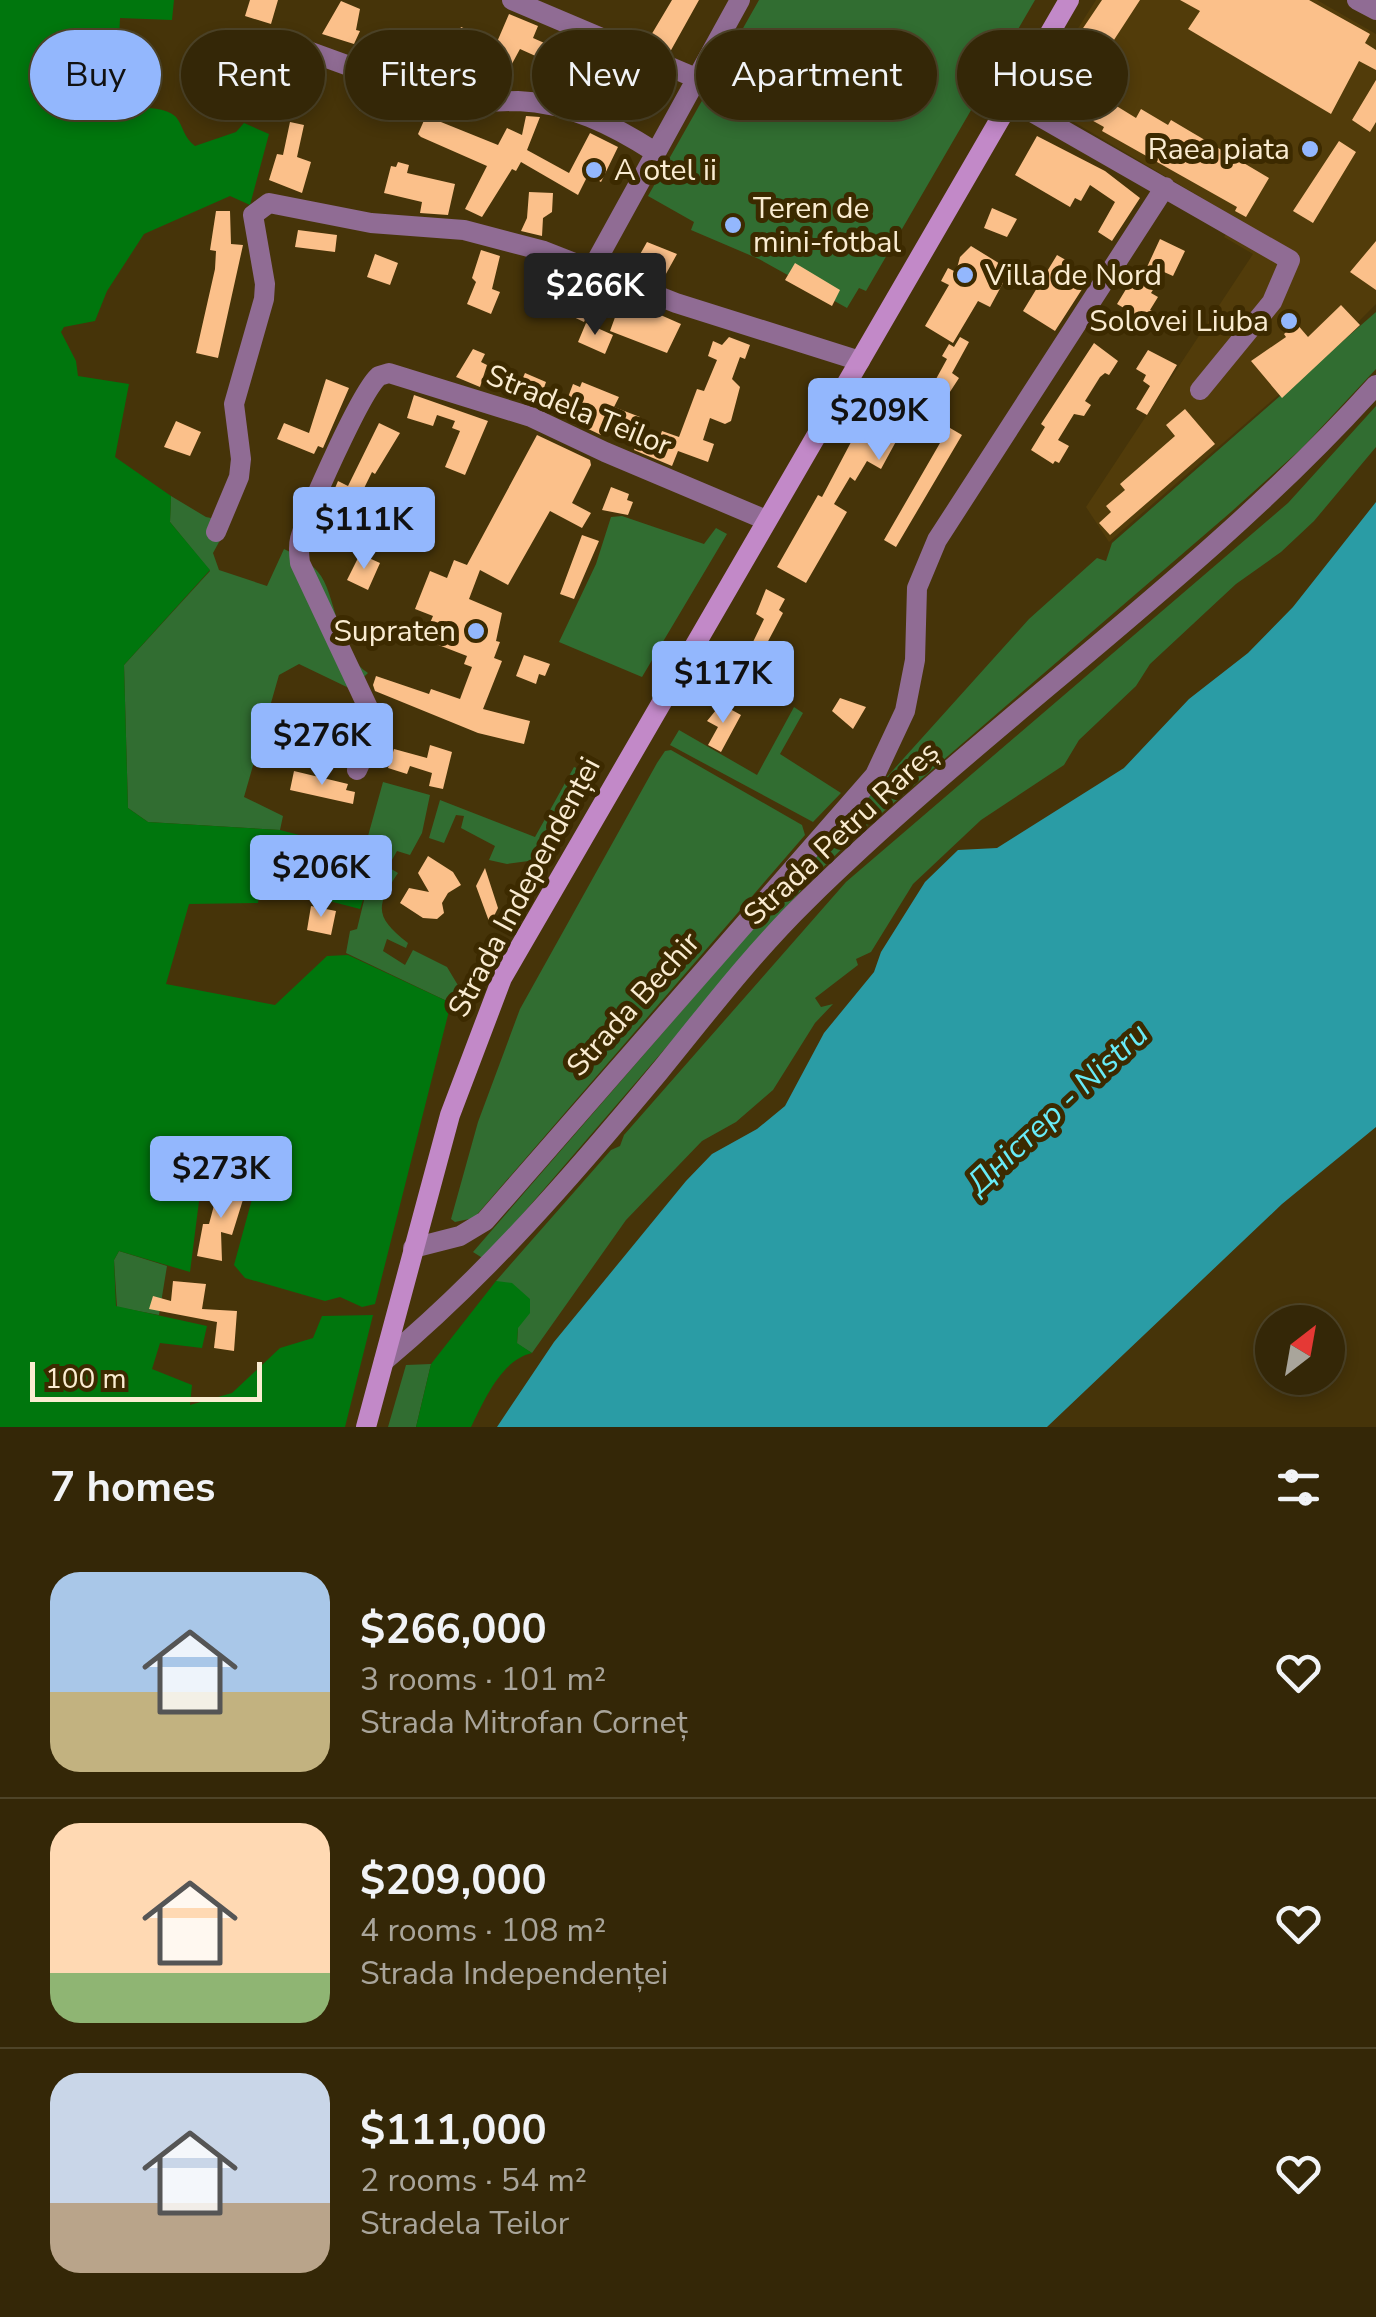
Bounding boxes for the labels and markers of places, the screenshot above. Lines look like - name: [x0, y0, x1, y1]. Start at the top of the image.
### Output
- place label: Raea piata: [1148, 129, 1290, 170]
- marker: Raea piata: [1299, 138, 1321, 160]
- place label: A otel ii: [614, 150, 717, 191]
- marker: A otel ii: [583, 159, 605, 181]
- place label: Teren de mini-fotbal: [753, 188, 901, 263]
- marker: Teren de mini-fotbal: [722, 214, 744, 236]
- pin: $266K: [525, 253, 665, 338]
- place label: Villa de Nord: [984, 255, 1162, 296]
- marker: Villa de Nord: [954, 264, 976, 286]
- place label: Solovei Liuba: [1089, 301, 1269, 342]
- marker: Solovei Liuba: [1278, 310, 1300, 332]
- pin: $209K: [809, 378, 949, 463]
- pin: $111K: [294, 487, 434, 572]
- place label: Supraten: [333, 611, 456, 652]
- marker: Supraten: [465, 620, 487, 642]
- pin: $117K: [653, 641, 793, 726]
- pin: $276K: [252, 703, 392, 788]
- pin: $206K: [251, 835, 391, 920]
- pin: $273K: [151, 1136, 291, 1221]

